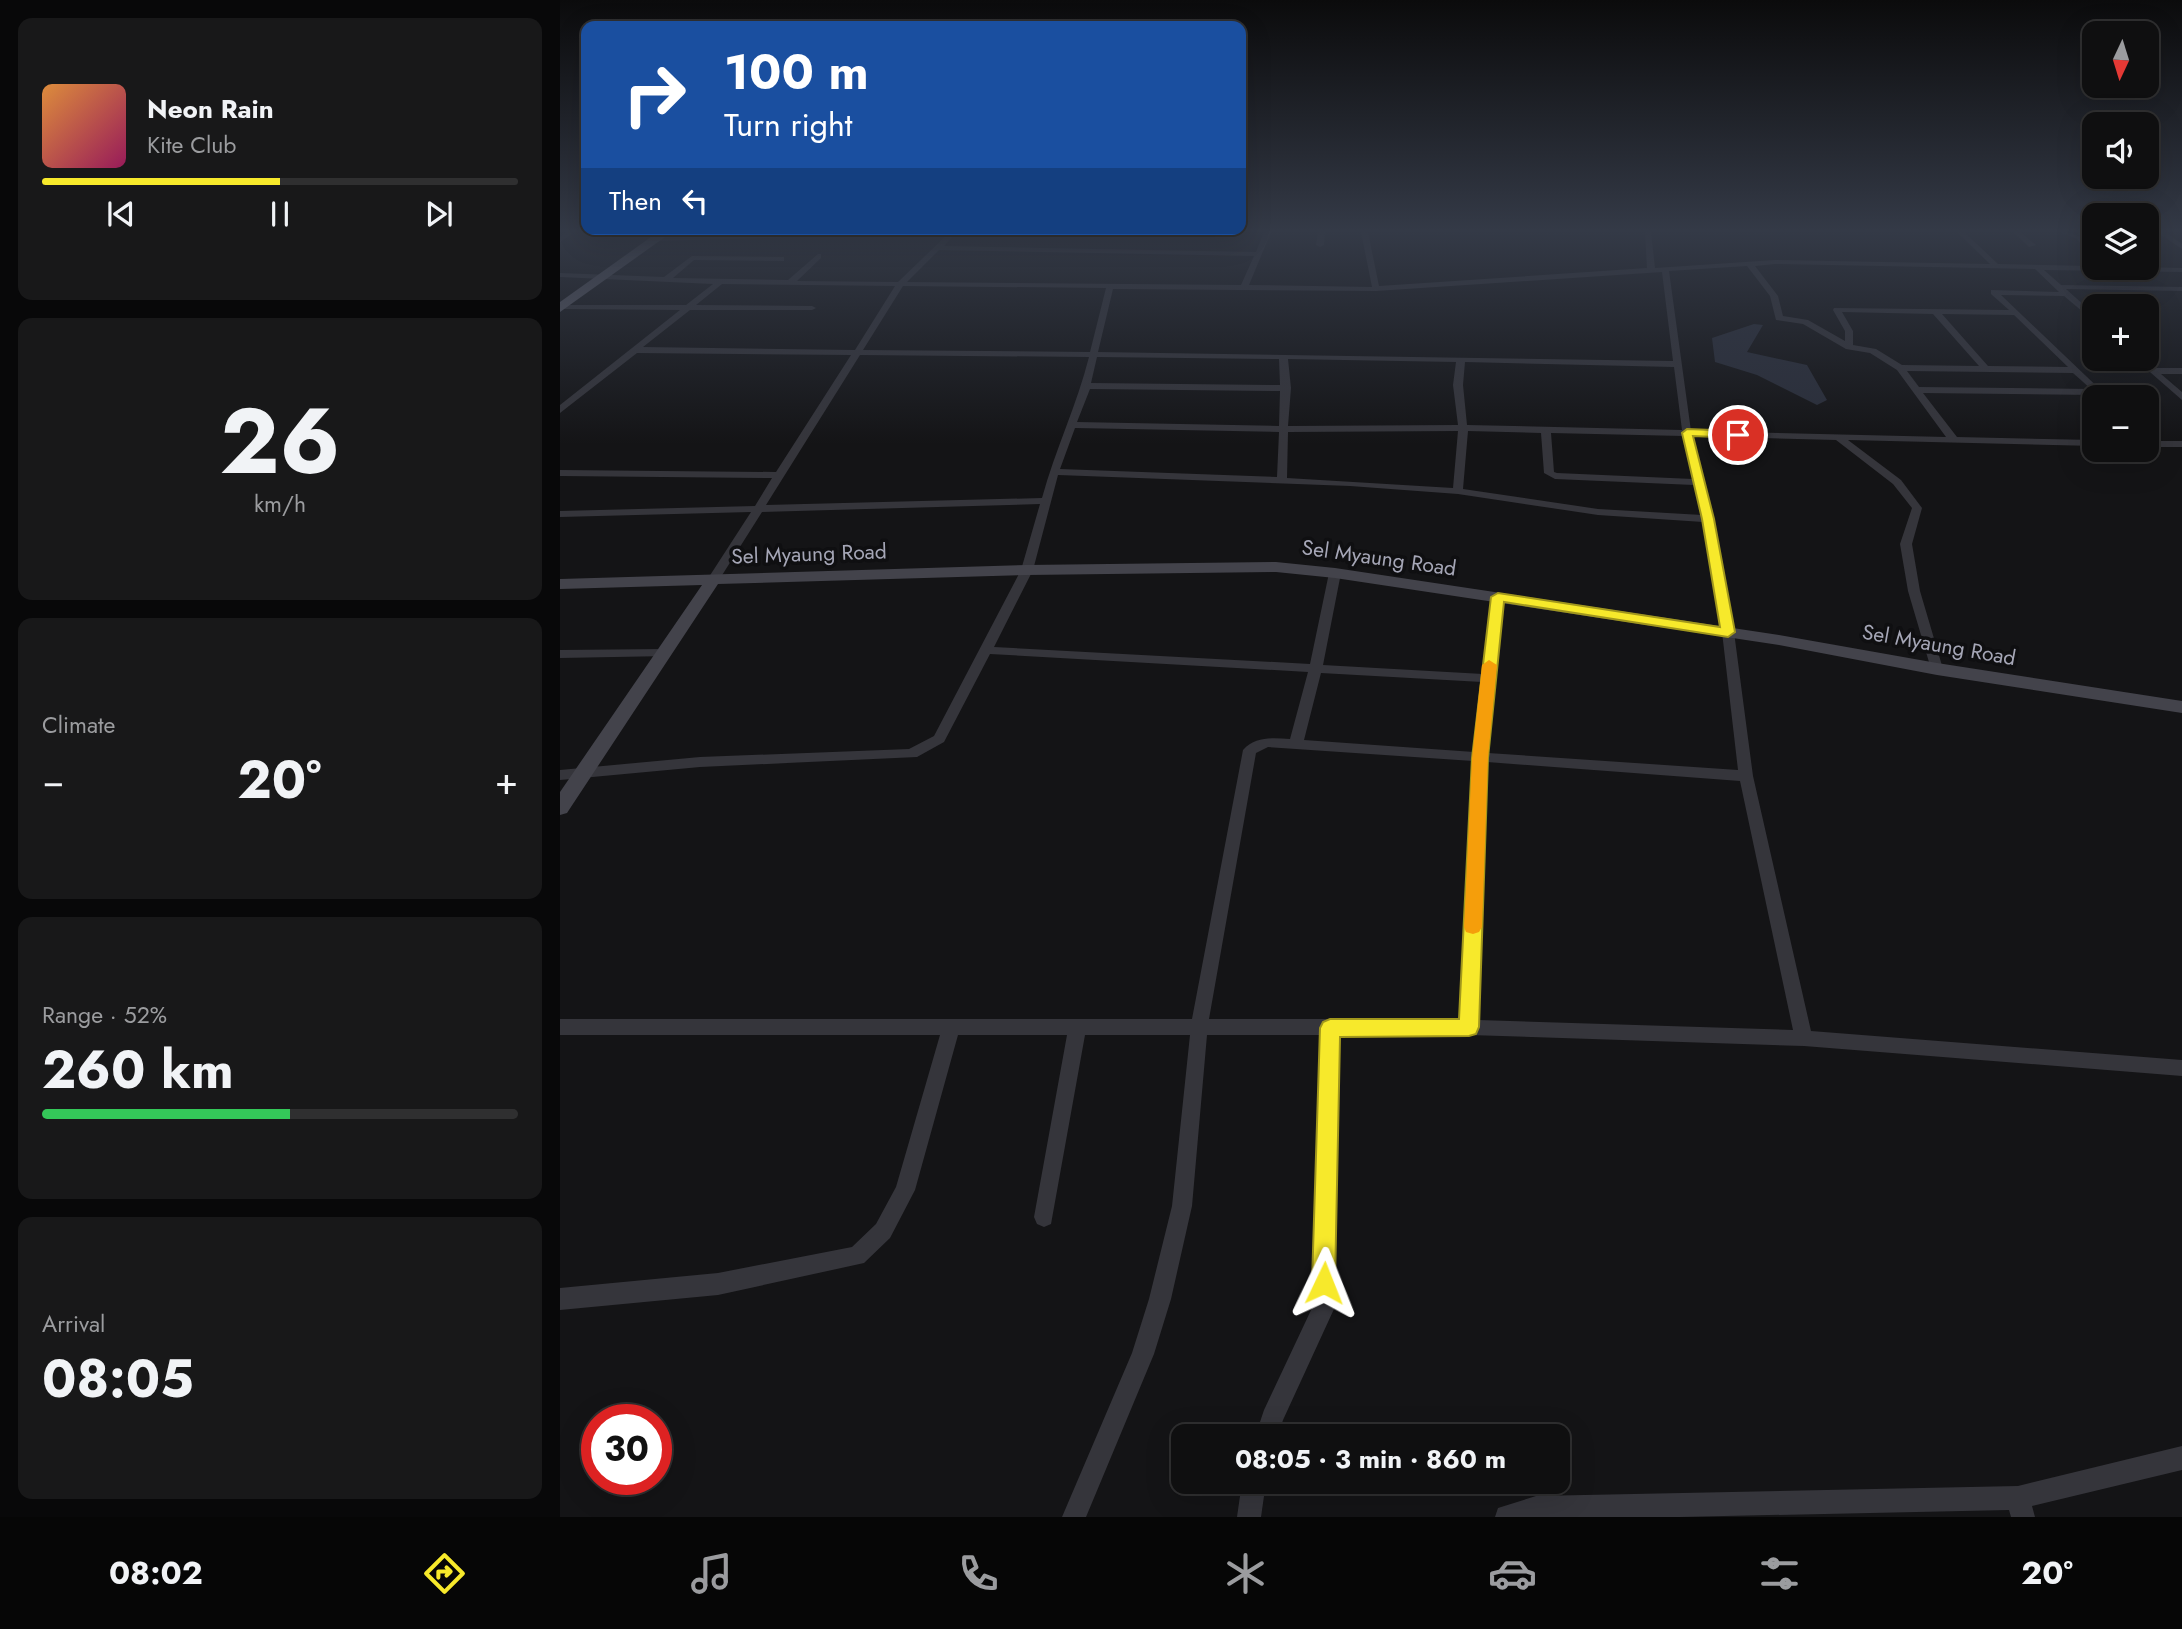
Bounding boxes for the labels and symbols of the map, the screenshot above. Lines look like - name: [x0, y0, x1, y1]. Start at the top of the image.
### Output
- north arrow: [2082, 21, 2160, 98]
- pin: [1708, 405, 1768, 465]
- street label: Sel Myaung Road: [1300, 532, 1458, 584]
- street label: Sel Myaung Road: [731, 536, 887, 572]
- street label: Sel Myaung Road: [1860, 617, 2018, 673]
- position arrow: [1287, 1246, 1361, 1320]
- speed limit sign: 30: [581, 1404, 672, 1495]

